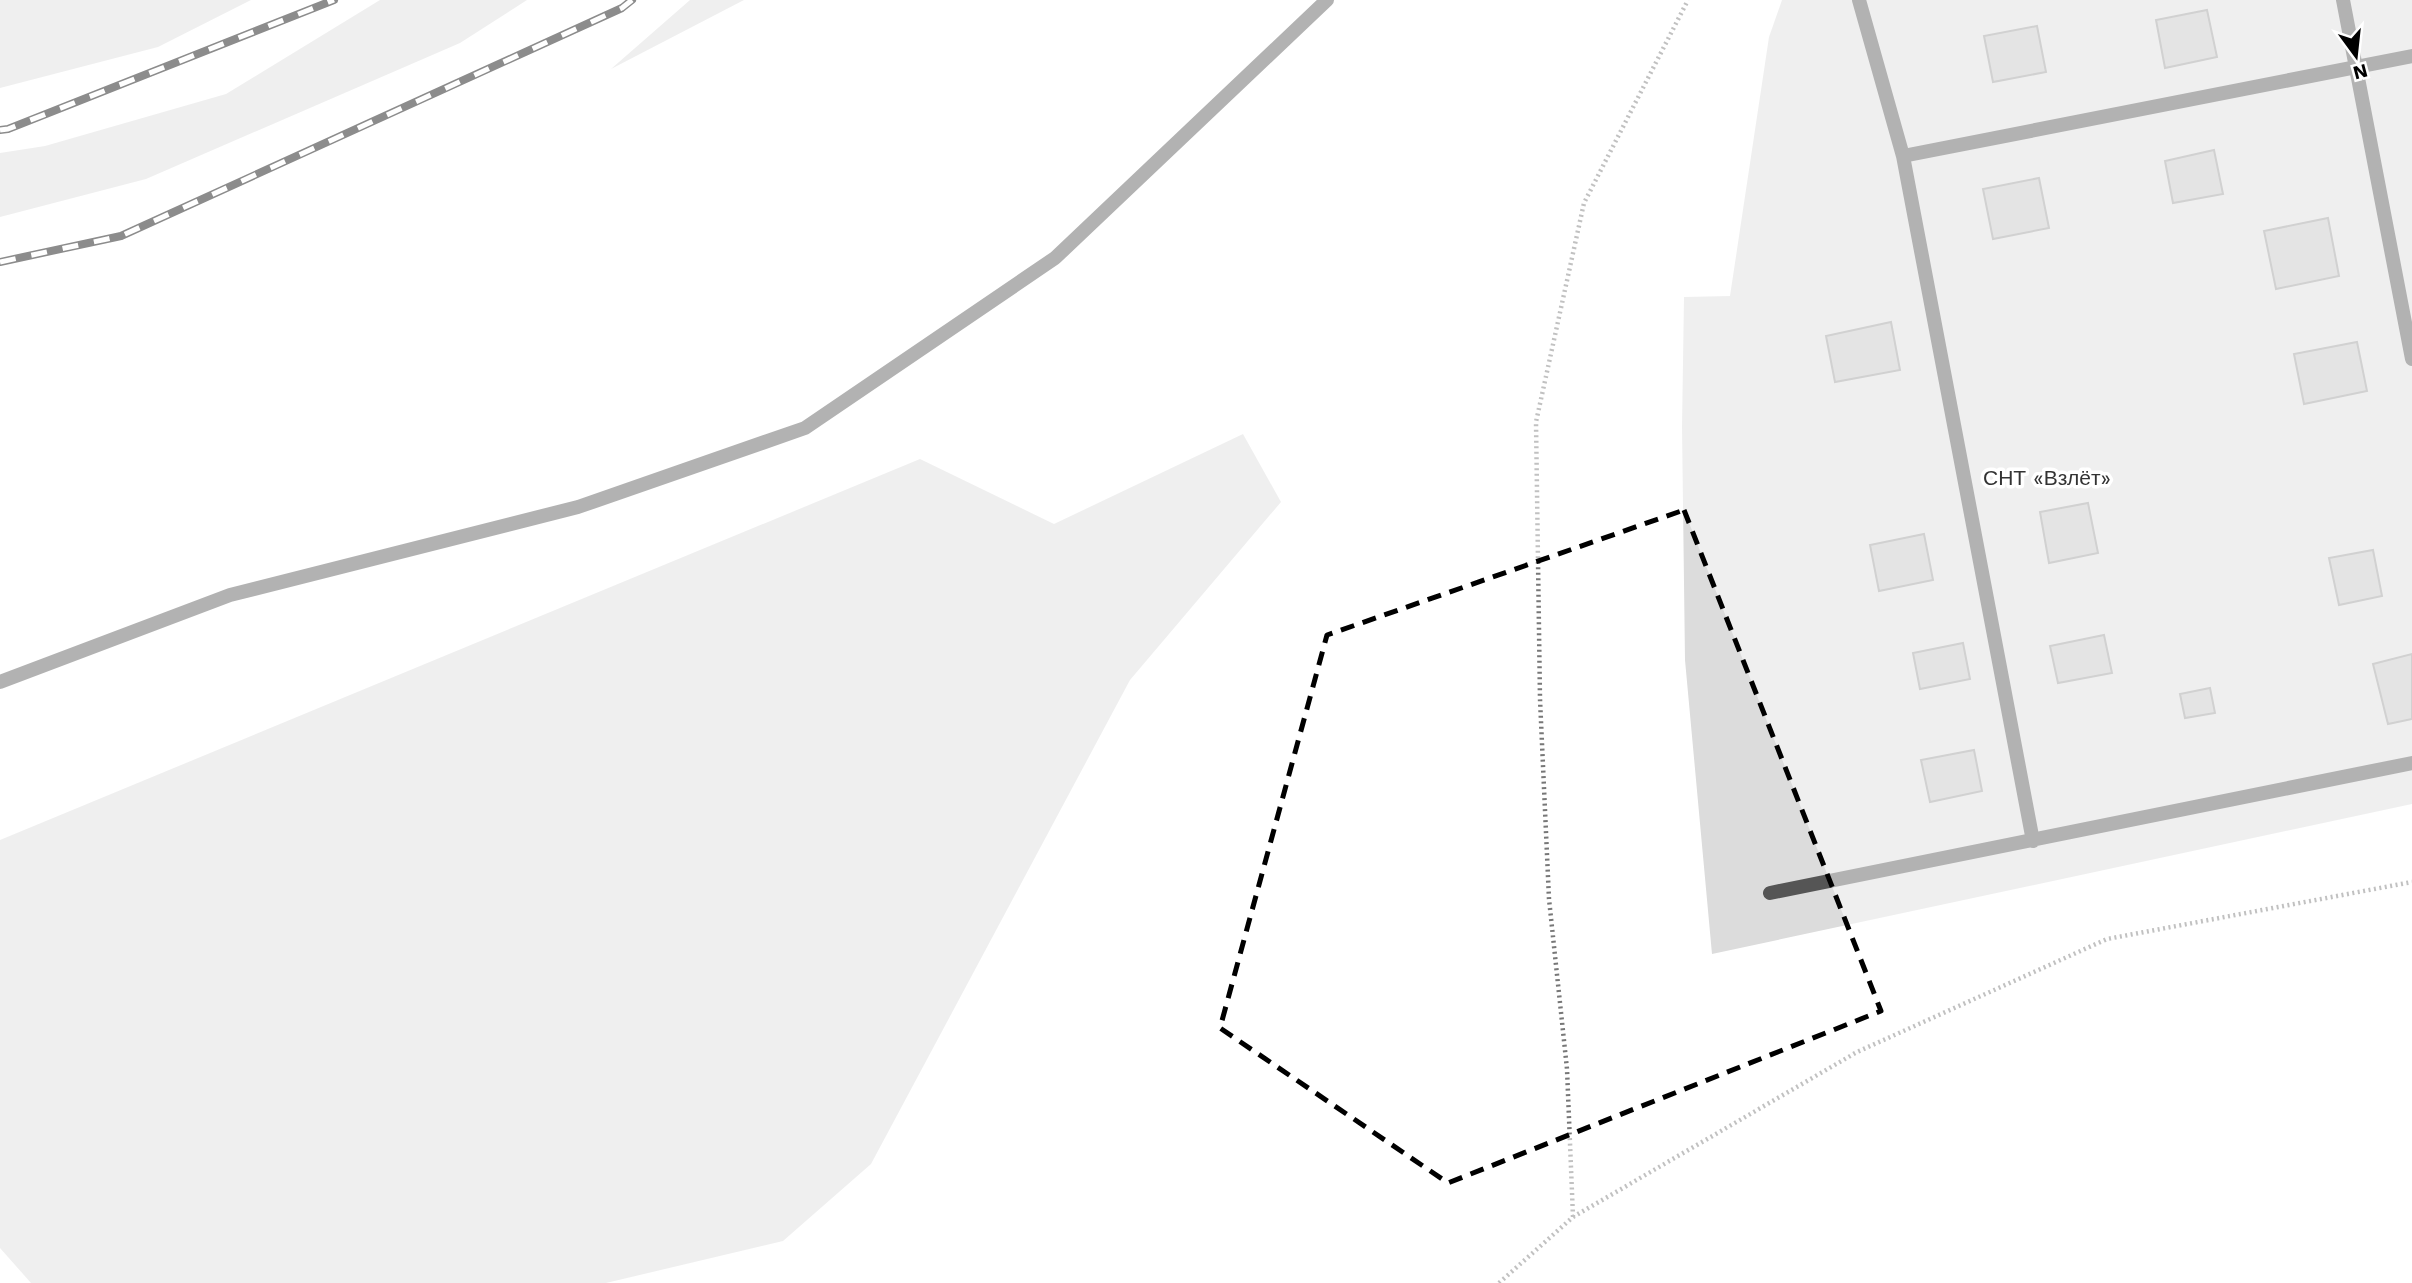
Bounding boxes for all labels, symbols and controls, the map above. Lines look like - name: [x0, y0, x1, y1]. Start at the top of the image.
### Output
- north arrow: [2321, 21, 2391, 91]
- text: N: [2350, 59, 2370, 85]
- park label: СНТ «Взлёт»: [1983, 465, 2111, 490]

